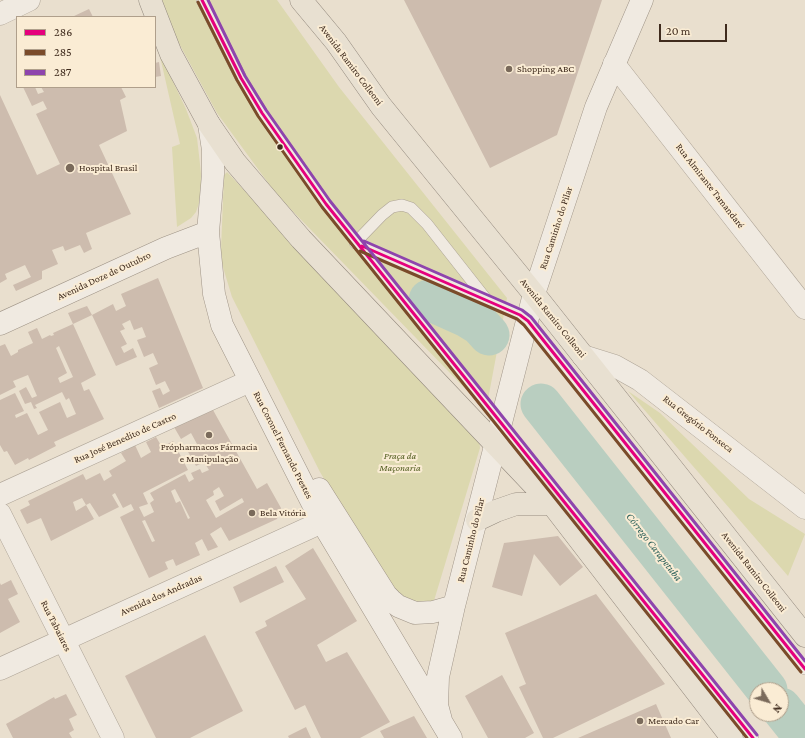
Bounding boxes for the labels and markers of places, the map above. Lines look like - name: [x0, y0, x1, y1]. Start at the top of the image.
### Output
- place label: Shopping ABC: [517, 63, 574, 75]
- marker: Shopping ABC: [504, 64, 514, 74]
- unlabelled marker: [275, 142, 285, 152]
- marker: Hospital Brasil: [64, 162, 76, 174]
- place label: Hospital Brasil: [79, 162, 137, 174]
- marker: Própharmacos Fármacia e Manipulação: [204, 430, 214, 440]
- place label: Própharmacos Fármacia e Manipulação: [161, 441, 257, 464]
- place label: Bela Vitória: [260, 507, 306, 519]
- marker: Bela Vitória: [247, 508, 257, 518]
- place label: Mercado Car: [648, 715, 699, 727]
- marker: Mercado Car: [635, 716, 645, 726]

